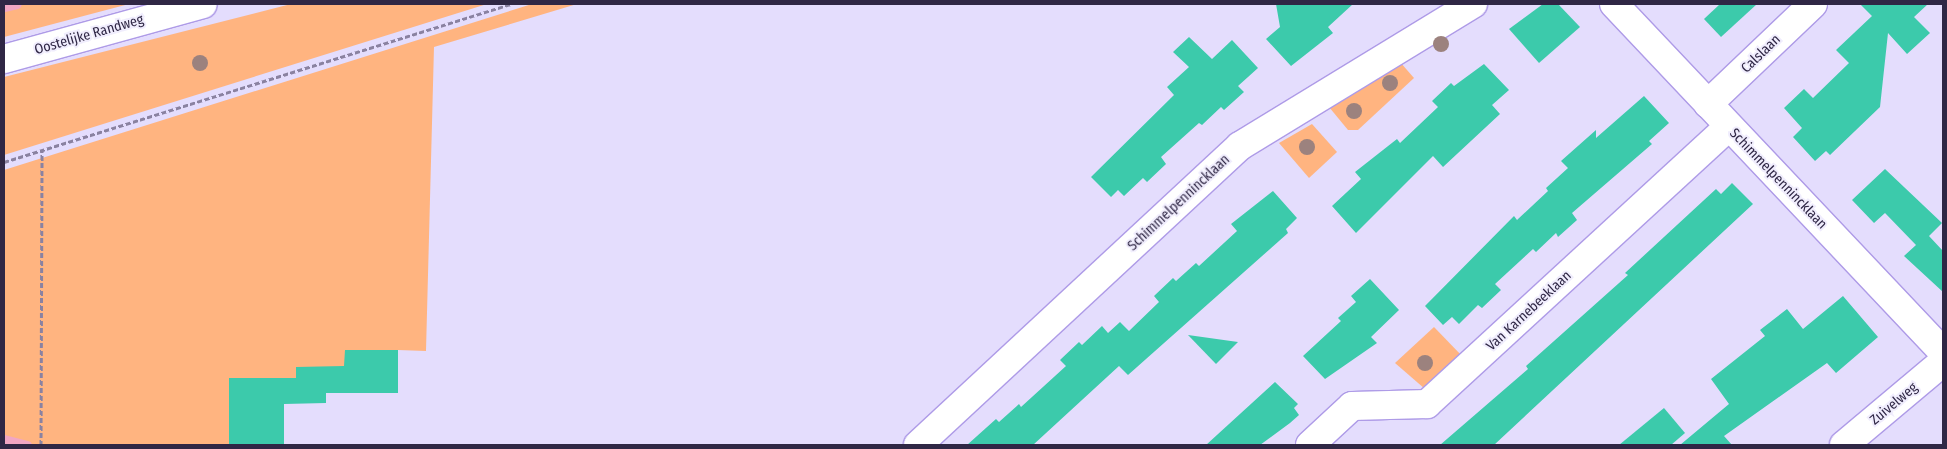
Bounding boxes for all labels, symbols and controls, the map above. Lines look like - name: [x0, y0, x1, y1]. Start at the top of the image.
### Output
- street label: Oostelijke Randweg: [33, 11, 145, 59]
- street label: Calslaan: [1738, 31, 1784, 77]
- street label: Schimmelpennincklaan: [1726, 125, 1830, 233]
- street label: Schimmelpennincklaan: [1125, 151, 1233, 255]
- street label: Van Karnebeeklaan: [1483, 267, 1575, 355]
- street label: Zuivelweg: [1867, 379, 1921, 429]

